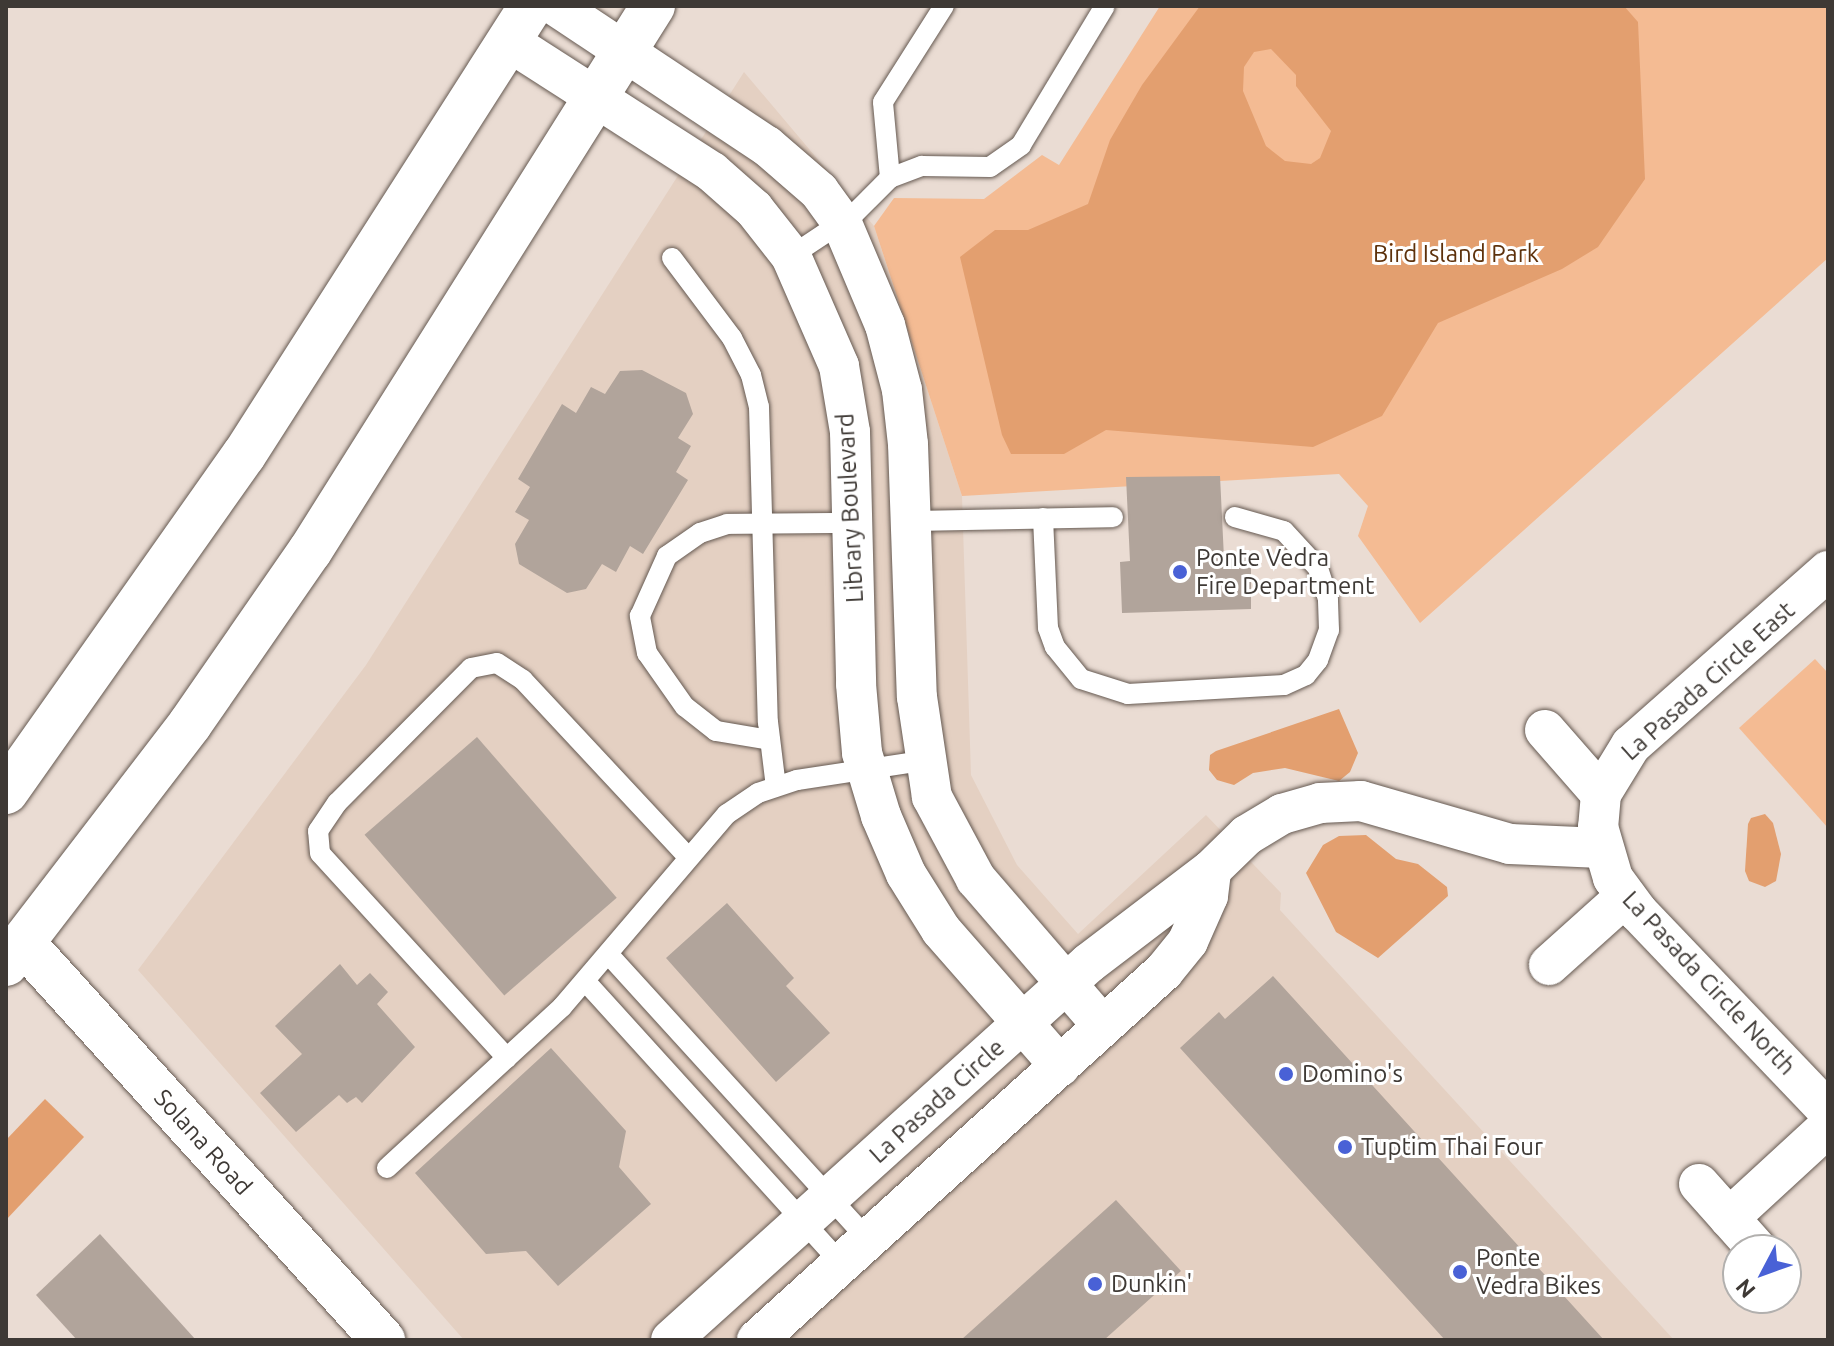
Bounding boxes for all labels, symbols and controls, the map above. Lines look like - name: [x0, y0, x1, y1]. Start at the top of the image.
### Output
- park label: Bird Island Park: [1373, 240, 1539, 268]
- street label: Library Boulevard: [831, 412, 869, 604]
- place label: Ponte Vedra Fire Department: [1196, 544, 1374, 600]
- marker: Ponte Vedra Fire Department: [1171, 563, 1189, 581]
- street label: La Pasada Circle East: [1616, 596, 1800, 766]
- street label: La Pasada Circle North: [1616, 885, 1802, 1081]
- street label: La Pasada Circle: [864, 1033, 1010, 1169]
- place label: Domino's: [1302, 1060, 1403, 1088]
- marker: Domino's: [1277, 1065, 1295, 1083]
- street label: Solana Road: [148, 1083, 258, 1201]
- place label: Tuptim Thai Four: [1361, 1133, 1543, 1161]
- marker: Tuptim Thai Four: [1336, 1138, 1354, 1156]
- north arrow: [1722, 1234, 1802, 1314]
- place label: Ponte Vedra Bikes: [1476, 1244, 1601, 1300]
- marker: Ponte Vedra Bikes: [1451, 1263, 1469, 1281]
- place label: Dunkin': [1111, 1270, 1192, 1298]
- text: N: [1730, 1274, 1760, 1303]
- marker: Dunkin': [1086, 1275, 1104, 1293]

